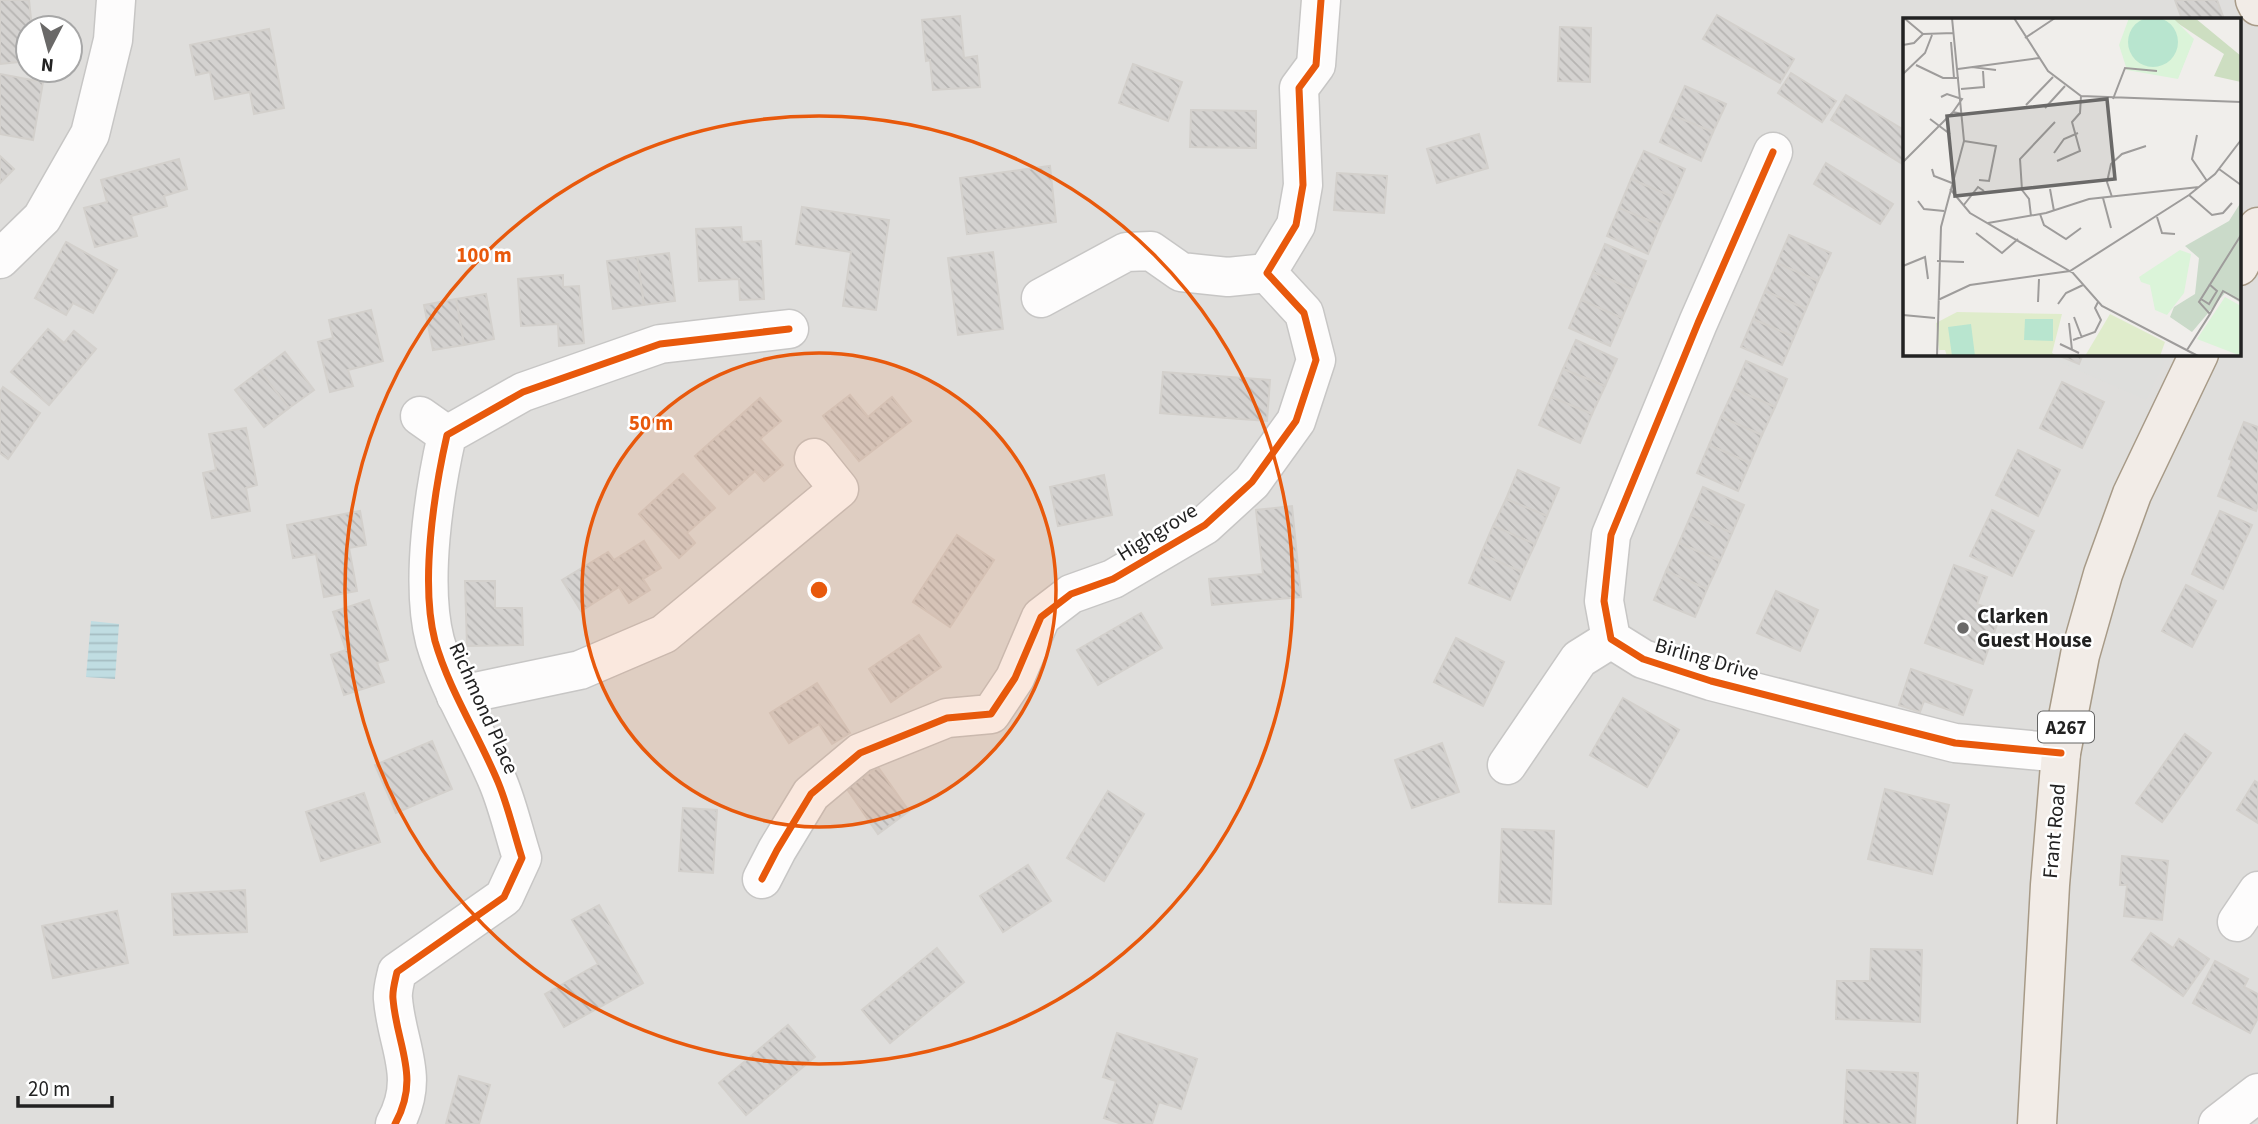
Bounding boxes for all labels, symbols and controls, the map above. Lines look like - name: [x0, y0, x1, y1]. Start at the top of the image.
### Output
- north arrow: [14, 14, 84, 84]
- inset map: [1903, 18, 2240, 355]
- text: N: [40, 50, 55, 79]
- text: 100 m: [456, 240, 512, 270]
- text: 50 m: [629, 408, 673, 438]
- street label: Highgrove: [1111, 495, 1203, 569]
- centre of rings: [807, 578, 831, 602]
- place label: Clarken Guest House: [1977, 601, 2092, 655]
- marker: Clarken Guest House: [1955, 620, 1971, 636]
- street label: Birling Drive: [1651, 630, 1763, 688]
- street label: Richmond Place: [441, 637, 527, 779]
- road number: A267: [2038, 712, 2094, 742]
- street label: Frant Road: [2035, 782, 2073, 880]
- scale bar: [18, 1064, 112, 1108]
- text: 20 m: [28, 1074, 70, 1104]

